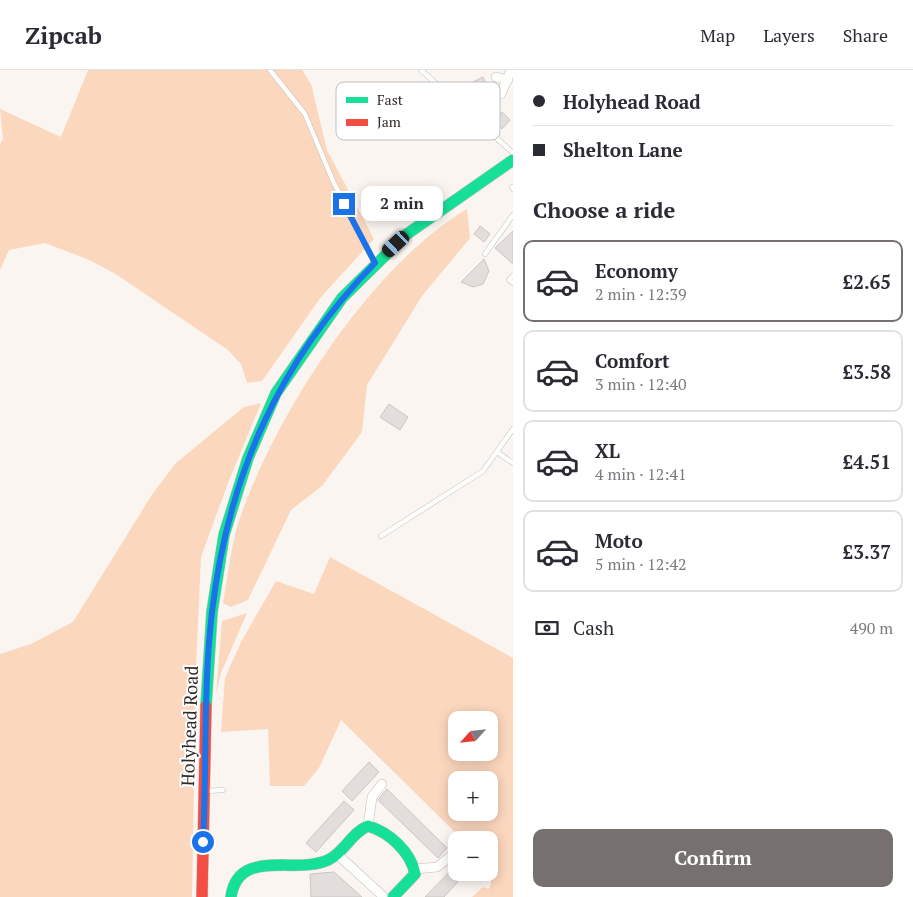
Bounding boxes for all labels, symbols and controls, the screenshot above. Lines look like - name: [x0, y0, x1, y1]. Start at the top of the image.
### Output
- text: Zipcab: [25, 19, 102, 51]
- text: Map: [700, 23, 735, 47]
- text: Layers: [763, 23, 815, 47]
- text: Share: [843, 23, 888, 47]
- legend: [336, 82, 500, 140]
- text: Holyhead Road: [563, 89, 701, 114]
- text: Fast: [377, 90, 404, 109]
- text: Jam: [377, 112, 401, 131]
- text: Shelton Lane: [563, 137, 683, 162]
- callout: 2 min: [362, 186, 444, 222]
- text: 2 min: [380, 192, 424, 214]
- route end: [333, 193, 355, 215]
- text: Choose a ride: [533, 195, 675, 224]
- car: [379, 228, 412, 260]
- text: Economy: [595, 258, 678, 283]
- icon: car: [535, 259, 580, 304]
- text: £2.65: [842, 269, 891, 294]
- text: 2 min · 12:39: [595, 283, 687, 305]
- text: Comfort: [595, 348, 670, 373]
- icon: car: [535, 349, 580, 394]
- text: £3.58: [842, 359, 891, 384]
- text: 3 min · 12:40: [595, 373, 687, 395]
- text: XL: [595, 438, 620, 463]
- icon: car: [535, 439, 580, 484]
- text: £4.51: [842, 449, 891, 474]
- text: 4 min · 12:41: [595, 463, 687, 485]
- text: Moto: [595, 528, 643, 553]
- icon: car: [535, 529, 580, 574]
- text: £3.37: [842, 539, 891, 564]
- text: 5 min · 12:42: [595, 553, 687, 575]
- icon: cash: [533, 614, 561, 642]
- text: Cash: [573, 615, 614, 640]
- text: 490 m: [850, 617, 893, 639]
- street label: Holyhead Road: [175, 665, 203, 787]
- north arrow: [448, 711, 498, 761]
- map controls: [448, 711, 498, 881]
- button: +: [448, 771, 498, 821]
- button: Confirm: [533, 829, 893, 887]
- route start: [192, 831, 214, 853]
- button: −: [448, 831, 498, 881]

